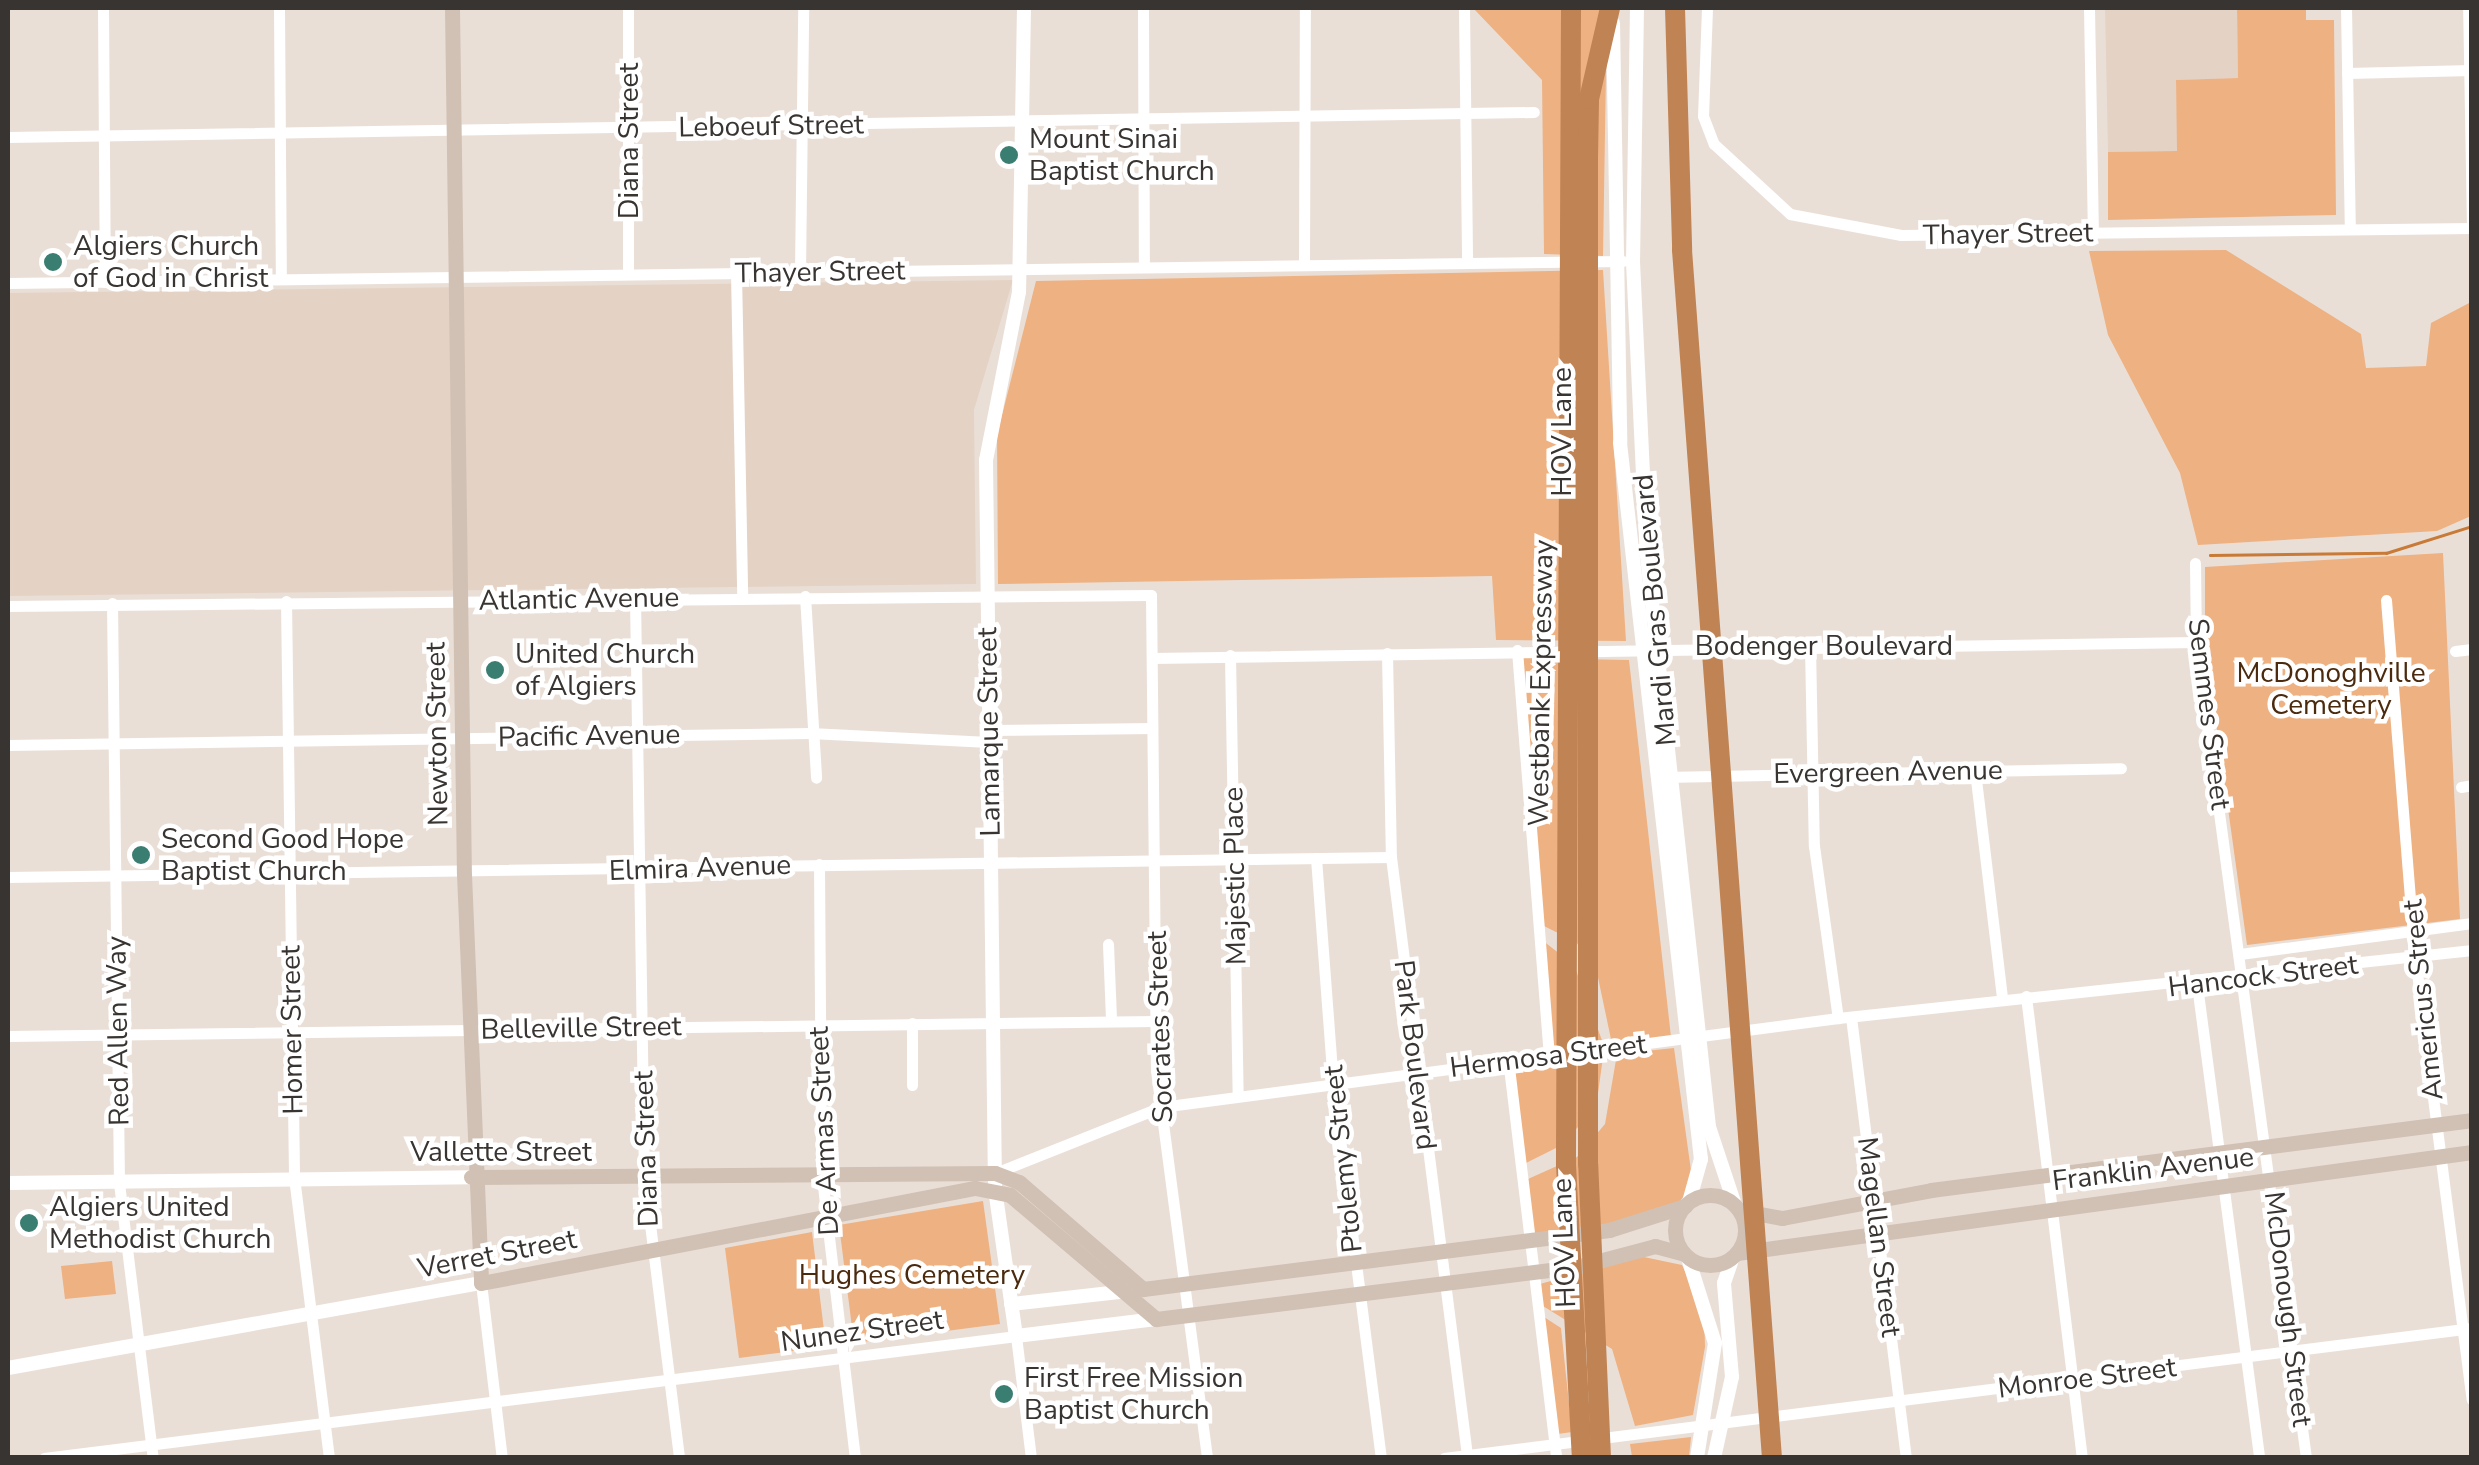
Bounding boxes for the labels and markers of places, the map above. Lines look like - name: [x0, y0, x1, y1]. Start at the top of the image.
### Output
- place label: Mount Sinai Baptist Church: [1029, 122, 1215, 188]
- marker: Mount Sinai Baptist Church: [998, 144, 1020, 166]
- place label: Algiers Church of God in Christ: [73, 229, 268, 295]
- marker: Algiers Church of God in Christ: [42, 251, 64, 273]
- place label: United Church of Algiers: [515, 637, 695, 703]
- marker: United Church of Algiers: [484, 659, 506, 681]
- place label: Second Good Hope Baptist Church: [161, 822, 404, 888]
- marker: Second Good Hope Baptist Church: [130, 844, 152, 866]
- place label: Algiers United Methodist Church: [49, 1190, 271, 1256]
- marker: Algiers United Methodist Church: [18, 1212, 40, 1234]
- place label: First Free Mission Baptist Church: [1024, 1361, 1243, 1427]
- marker: First Free Mission Baptist Church: [993, 1383, 1015, 1405]

